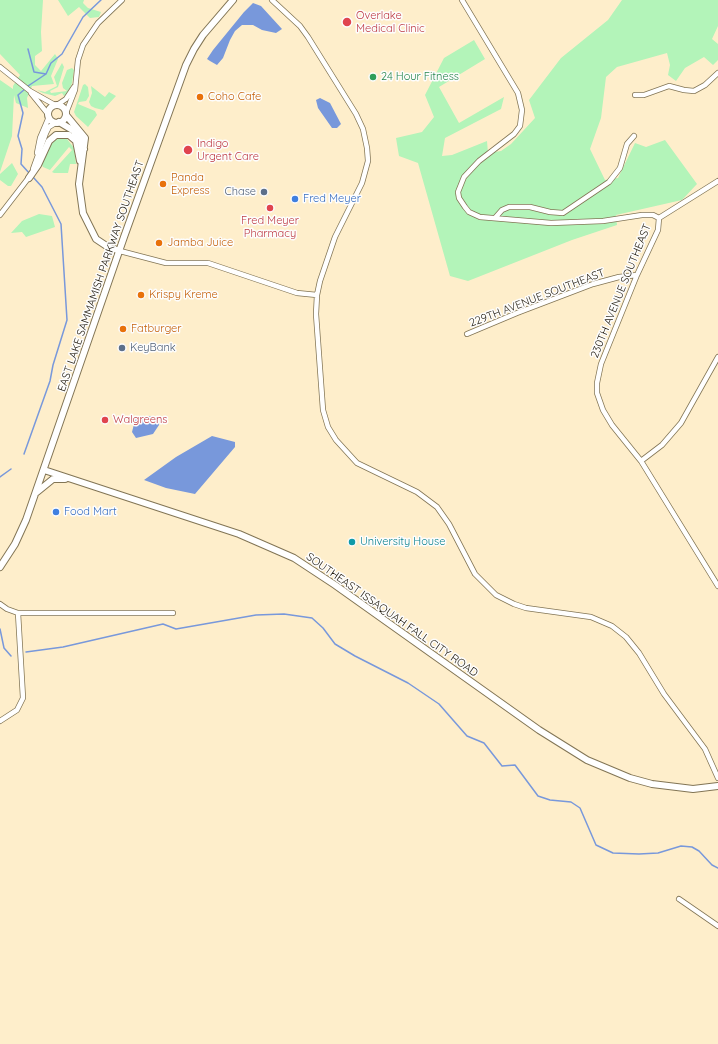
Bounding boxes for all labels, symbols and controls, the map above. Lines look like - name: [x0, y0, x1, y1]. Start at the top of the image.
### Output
- place label: Overlake Medical Clinic: [356, 9, 425, 35]
- marker: Overlake Medical Clinic: [341, 16, 353, 28]
- place label: 24 Hour Fitness: [381, 70, 459, 84]
- marker: 24 Hour Fitness: [368, 72, 378, 82]
- place label: Coho Cafe: [208, 90, 261, 104]
- marker: Coho Cafe: [195, 92, 205, 102]
- place label: Indigo Urgent Care: [197, 137, 259, 163]
- marker: Indigo Urgent Care: [182, 144, 194, 156]
- street label: EAST LAKE SAMMAMISH PARKWAY SOUTHEAST: [55, 159, 147, 393]
- place label: Panda Express: [171, 171, 210, 197]
- marker: Panda Express: [158, 179, 168, 189]
- place label: Chase: [225, 185, 256, 199]
- marker: Chase: [259, 187, 269, 197]
- place label: Fred Meyer: [303, 192, 361, 206]
- marker: Fred Meyer: [290, 194, 300, 204]
- marker: Fred Meyer Pharmacy: [265, 203, 275, 213]
- place label: Fred Meyer Pharmacy: [241, 214, 299, 240]
- street label: 230TH AVENUE SOUTHEAST: [588, 222, 654, 360]
- place label: Jamba Juice: [167, 236, 233, 250]
- marker: Jamba Juice: [154, 238, 164, 248]
- street label: 229TH AVENUE SOUTHEAST: [467, 266, 607, 330]
- place label: Krispy Kreme: [149, 288, 218, 302]
- marker: Krispy Kreme: [136, 290, 146, 300]
- place label: Fatburger: [131, 322, 181, 336]
- marker: Fatburger: [118, 324, 128, 334]
- place label: KeyBank: [130, 341, 176, 355]
- marker: KeyBank: [117, 343, 127, 353]
- place label: Walgreens: [113, 413, 167, 427]
- marker: Walgreens: [100, 415, 110, 425]
- place label: Food Mart: [64, 505, 117, 519]
- marker: Food Mart: [51, 507, 61, 517]
- place label: University House: [360, 535, 445, 549]
- marker: University House: [347, 537, 357, 547]
- street label: SOUTHEAST ISSAQUAH FALL CITY ROAD: [303, 550, 481, 680]

